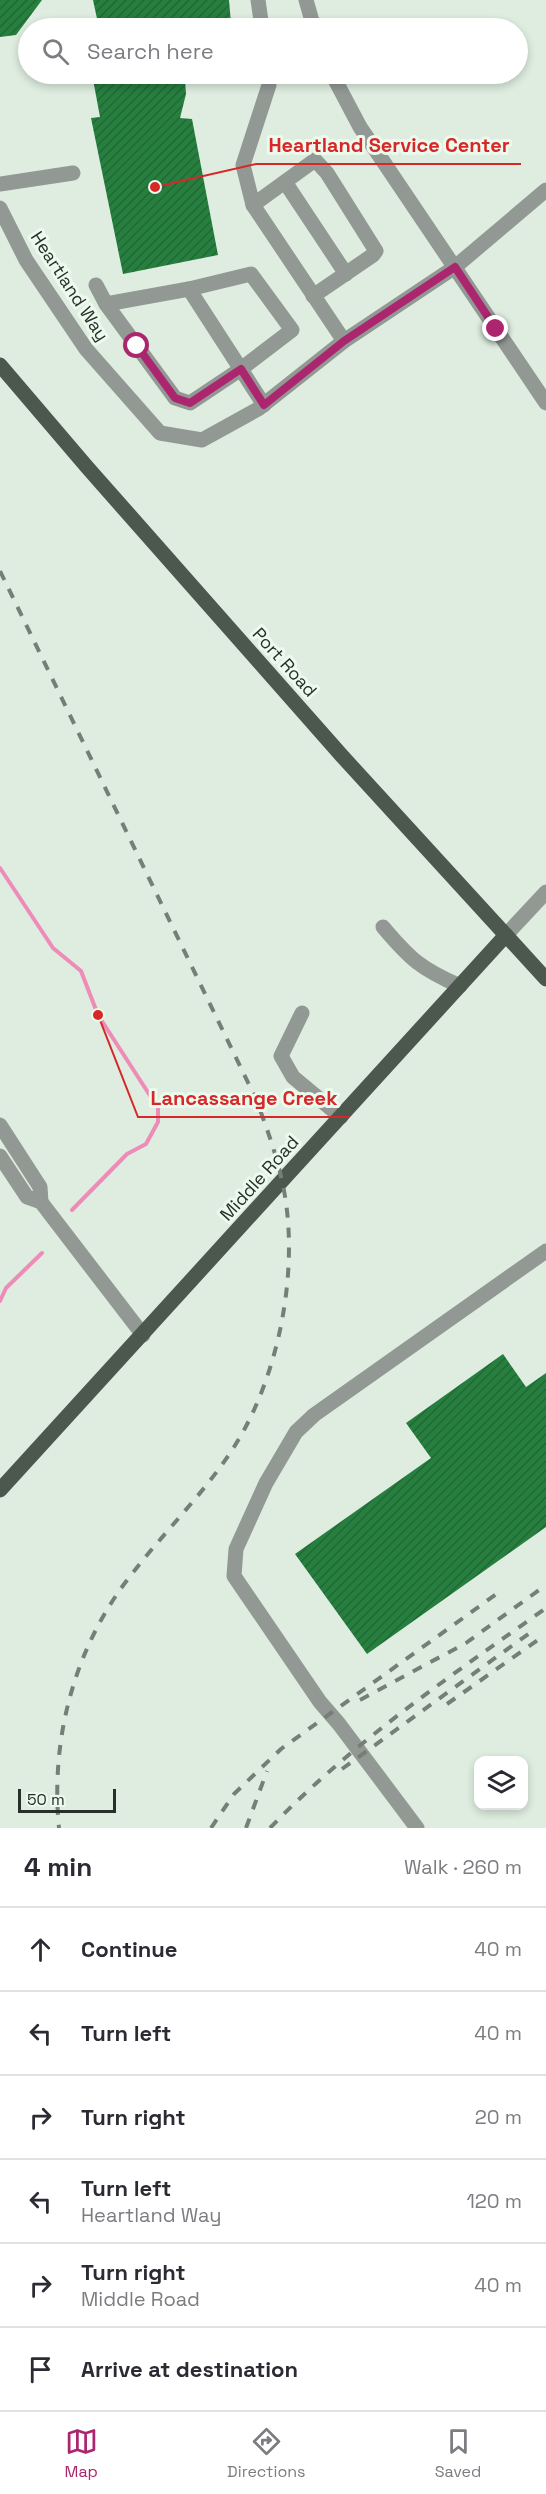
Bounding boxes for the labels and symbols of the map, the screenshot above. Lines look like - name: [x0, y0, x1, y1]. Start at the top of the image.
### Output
- callout: Heartland Service Center: [256, 126, 521, 164]
- text: Heartland Service Center: [268, 132, 510, 158]
- street label: Heartland Way: [26, 227, 114, 345]
- route end: [482, 315, 508, 341]
- route start: [123, 332, 149, 358]
- street label: Port Road: [248, 623, 322, 701]
- callout: Lancassange Creek: [138, 1079, 349, 1117]
- text: Lancassange Creek: [151, 1085, 337, 1111]
- street label: Middle Road: [215, 1131, 303, 1225]
- scale bar: [18, 1786, 116, 1814]

